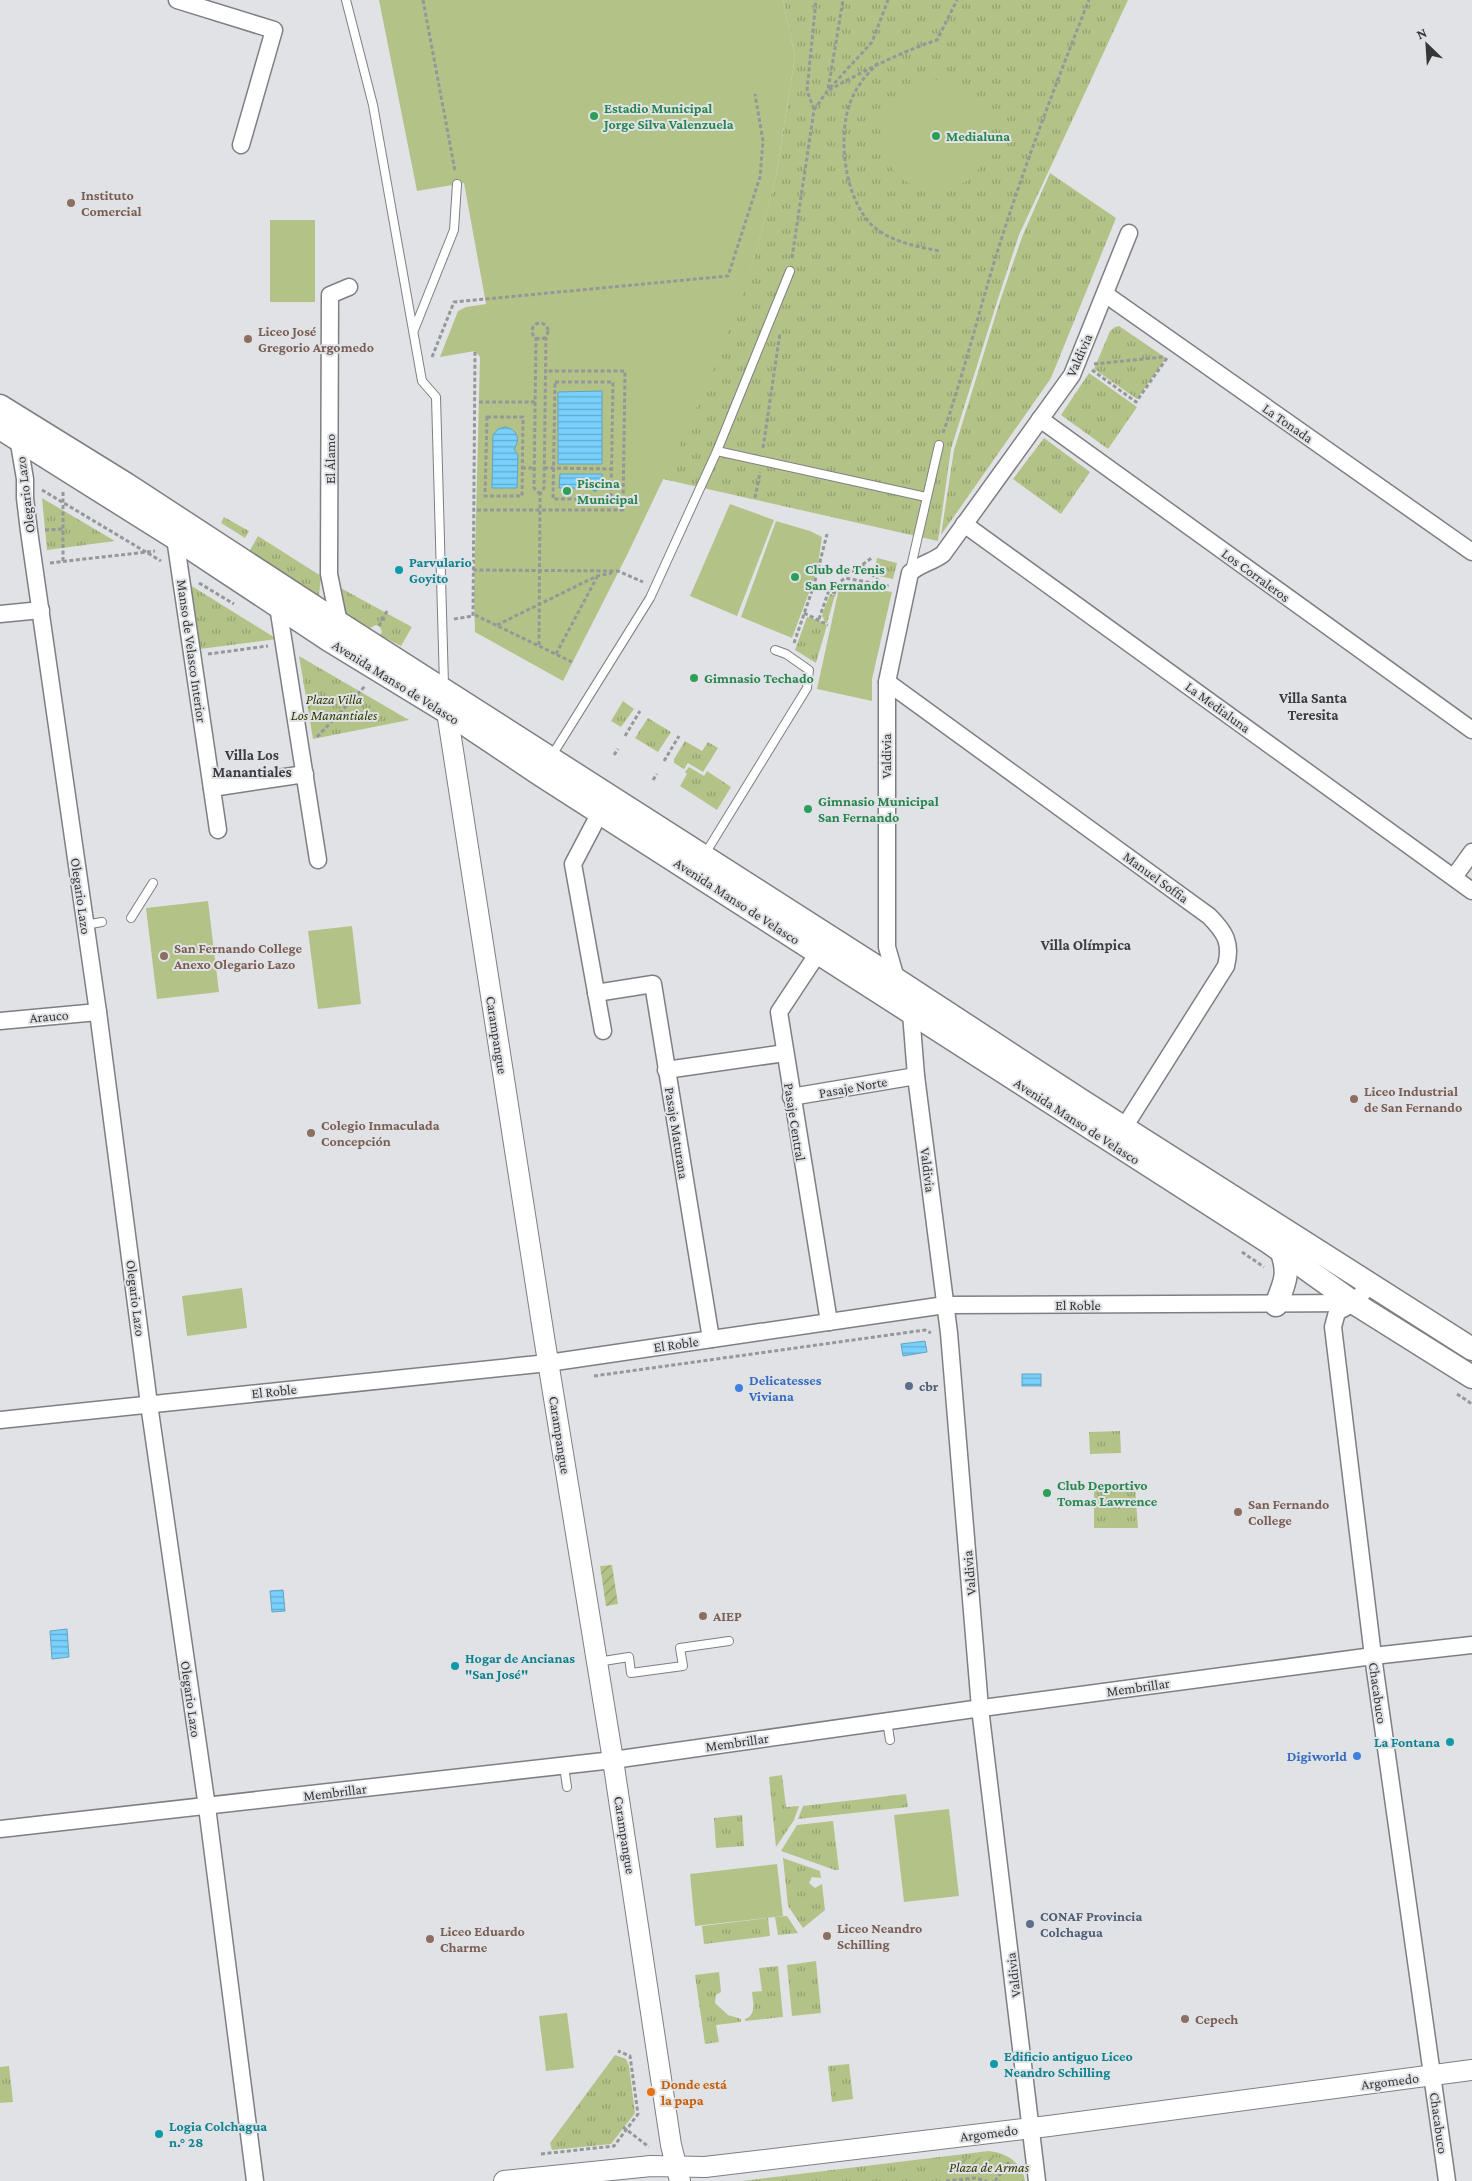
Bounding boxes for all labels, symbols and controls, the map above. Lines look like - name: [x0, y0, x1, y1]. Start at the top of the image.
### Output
- north arrow: [1402, 20, 1452, 70]
- text: N: [1414, 24, 1430, 42]
- place label: Estadio Municipal Jorge Silva Valenzuela: [602, 100, 734, 132]
- marker: Estadio Municipal Jorge Silva Valenzuela: [588, 110, 600, 122]
- place label: Medialuna: [946, 128, 1010, 144]
- marker: Medialuna: [930, 130, 942, 142]
- place label: Instituto Comercial: [81, 187, 142, 219]
- marker: Instituto Comercial: [65, 197, 77, 209]
- place label: Liceo José Gregorio Argomedo: [258, 323, 374, 355]
- street label: Valdivia: [1063, 331, 1096, 379]
- marker: Liceo José Gregorio Argomedo: [242, 333, 254, 345]
- street label: La Tonada: [1260, 400, 1317, 446]
- street label: El Álamo: [322, 434, 338, 484]
- street label: Olegario Lazo: [12, 456, 38, 534]
- place label: Piscina Municipal: [577, 475, 638, 507]
- marker: Piscina Municipal: [561, 485, 573, 497]
- street label: Los Corraleros: [1219, 545, 1293, 605]
- place label: Parvulario Goyito: [409, 554, 472, 586]
- place label: Club de Tenis San Fernando: [805, 561, 886, 593]
- marker: Parvulario Goyito: [393, 564, 405, 576]
- marker: Club de Tenis San Fernando: [789, 571, 801, 583]
- street label: Manso de Velasco Interior: [174, 578, 210, 724]
- street label: Avenida Manso de Velasco: [330, 636, 462, 728]
- place label: Gimnasio Techado: [704, 670, 814, 686]
- marker: Gimnasio Techado: [688, 672, 700, 684]
- street label: La Medialuna: [1182, 678, 1254, 736]
- district label: Villa Santa Teresita: [1278, 690, 1348, 723]
- park label: Plaza Villa Los Manantiales: [291, 691, 378, 723]
- street label: Valdivia: [878, 733, 894, 779]
- district label: Villa Los Manantiales: [212, 747, 292, 780]
- place label: Gimnasio Municipal San Fernando: [818, 793, 939, 825]
- marker: Gimnasio Municipal San Fernando: [802, 803, 814, 815]
- street label: Manuel Soffia: [1120, 848, 1192, 906]
- street label: Avenida Manso de Velasco: [671, 854, 803, 948]
- street label: Olegario Lazo: [68, 857, 94, 935]
- district label: Villa Olímpica: [1040, 937, 1132, 953]
- place label: San Fernando College Anexo Olegario Lazo: [173, 940, 302, 972]
- marker: San Fernando College Anexo Olegario Lazo: [158, 950, 170, 962]
- street label: Carampangue: [483, 995, 511, 1075]
- street label: Arauco: [29, 1006, 69, 1026]
- street label: Pasaje Norte: [818, 1073, 889, 1102]
- street label: Avenida Manso de Velasco: [1011, 1074, 1143, 1168]
- street label: Pasaje Central: [780, 1082, 809, 1163]
- place label: Liceo Industrial de San Fernando: [1364, 1083, 1462, 1115]
- street label: Pasaje Maturana: [661, 1086, 692, 1181]
- marker: Liceo Industrial de San Fernando: [1348, 1093, 1360, 1105]
- place label: Colegio Inmaculada Concepción: [321, 1117, 440, 1149]
- marker: Colegio Inmaculada Concepción: [305, 1127, 317, 1139]
- street label: Valdivia: [917, 1147, 939, 1194]
- street label: Olegario Lazo: [123, 1259, 149, 1337]
- street label: El Roble: [1055, 1297, 1101, 1313]
- street label: El Roble: [652, 1333, 700, 1355]
- place label: Delicatesses Viviana: [748, 1372, 822, 1404]
- place label: cbr: [919, 1378, 939, 1394]
- marker: cbr: [903, 1380, 915, 1392]
- street label: El Roble: [251, 1381, 297, 1401]
- marker: Delicatesses Viviana: [733, 1382, 745, 1394]
- street label: Carampangue: [546, 1395, 574, 1475]
- place label: Club Deportivo Tomas Lawrence: [1057, 1477, 1158, 1509]
- marker: Club Deportivo Tomas Lawrence: [1041, 1487, 1053, 1499]
- place label: San Fernando College: [1248, 1496, 1329, 1528]
- marker: San Fernando College: [1232, 1506, 1244, 1518]
- street label: Valdivia: [959, 1549, 979, 1596]
- place label: AIEP: [712, 1608, 742, 1624]
- marker: AIEP: [697, 1610, 709, 1622]
- place label: Hogar de Ancianas "San José": [465, 1650, 575, 1682]
- street label: Olegario Lazo: [178, 1660, 204, 1738]
- marker: Hogar de Ancianas "San José": [449, 1660, 461, 1672]
- street label: Chacabuco: [1366, 1661, 1390, 1725]
- street label: Membrillar: [1105, 1675, 1171, 1699]
- street label: Membrillar: [704, 1730, 770, 1754]
- place label: La Fontana: [1374, 1734, 1440, 1750]
- marker: La Fontana: [1444, 1736, 1456, 1748]
- place label: Digiworld: [1287, 1748, 1347, 1764]
- marker: Digiworld: [1351, 1750, 1363, 1762]
- street label: Membrillar: [302, 1780, 368, 1804]
- street label: Carampangue: [611, 1795, 639, 1875]
- place label: CONAF Provincia Colchagua: [1040, 1908, 1142, 1940]
- marker: CONAF Provincia Colchagua: [1024, 1918, 1036, 1930]
- place label: Liceo Neandro Schilling: [837, 1920, 922, 1952]
- place label: Liceo Eduardo Charme: [440, 1923, 525, 1955]
- marker: Liceo Neandro Schilling: [821, 1930, 833, 1942]
- marker: Liceo Eduardo Charme: [424, 1933, 436, 1945]
- street label: Valdivia: [1002, 1951, 1024, 1998]
- place label: Cepech: [1195, 2011, 1238, 2027]
- marker: Cepech: [1179, 2013, 1191, 2025]
- place label: Edificio antiguo Liceo Neandro Schilling: [1004, 2048, 1133, 2080]
- marker: Edificio antiguo Liceo Neandro Schilling: [988, 2058, 1000, 2070]
- street label: Argomedo: [1360, 2070, 1420, 2092]
- place label: Donde está la papa: [661, 2076, 727, 2108]
- marker: Donde está la papa: [645, 2086, 657, 2098]
- street label: Chacabuco: [1427, 2091, 1451, 2155]
- place label: Logia Colchagua n.° 28: [169, 2118, 267, 2150]
- street label: Argomedo: [959, 2122, 1019, 2144]
- marker: Logia Colchagua n.° 28: [153, 2128, 165, 2140]
- park label: Plaza de Armas: [949, 2159, 1030, 2175]

